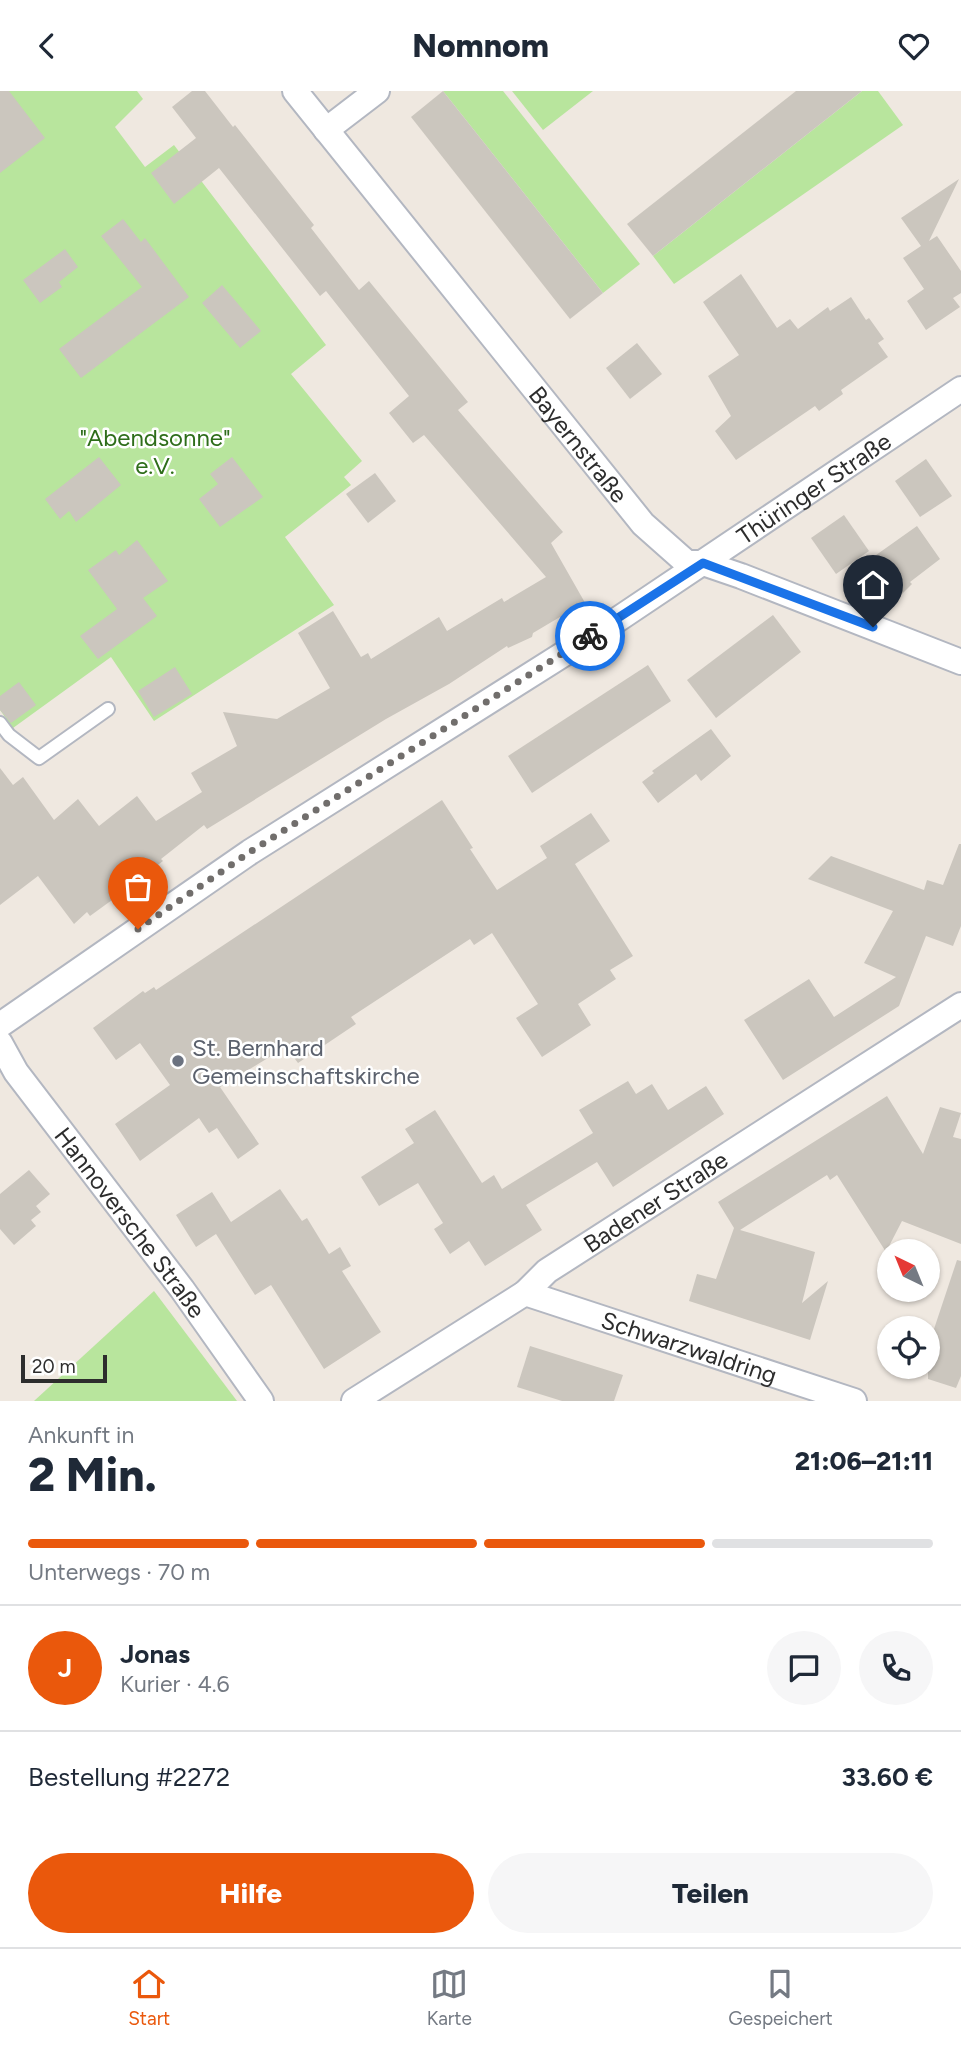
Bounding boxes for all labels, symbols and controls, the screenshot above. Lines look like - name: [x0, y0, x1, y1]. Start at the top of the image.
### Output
- icon: back: [28, 27, 66, 65]
- text: Nomnom: [412, 27, 549, 65]
- icon: heart: [895, 27, 933, 65]
- street label: Bayernstraße: [523, 380, 634, 508]
- park label: "Abendsonne" e.V.: [79, 423, 231, 480]
- street label: Thüringer Straße: [731, 426, 896, 550]
- pin: [843, 555, 903, 627]
- icon: home: [854, 566, 892, 604]
- courier: [555, 601, 625, 671]
- icon: bike: [571, 617, 609, 655]
- pin: [108, 857, 168, 929]
- icon: bag: [119, 868, 157, 906]
- place label: St. Bernhard Gemeinschaftskirche: [192, 1033, 420, 1090]
- marker: St. Bernhard Gemeinschaftskirche: [170, 1053, 186, 1069]
- street label: Hannoversche Straße: [49, 1121, 212, 1323]
- street label: Badener Straße: [578, 1145, 733, 1258]
- north arrow: [877, 1239, 940, 1302]
- map controls: [877, 1239, 940, 1379]
- street label: Schwarzwaldring: [598, 1305, 781, 1389]
- button: locate: [877, 1316, 940, 1379]
- scale bar: [21, 1352, 107, 1384]
- text: 20 m: [32, 1355, 76, 1378]
- text: Ankunft in: [28, 1421, 134, 1449]
- text: 21:06–21:11: [795, 1445, 933, 1477]
- text: 2 Min.: [28, 1447, 157, 1503]
- text: Unterwegs · 70 m: [28, 1558, 210, 1586]
- button: chat: [767, 1631, 841, 1705]
- button: phone: [859, 1631, 933, 1705]
- text: Jonas: [120, 1638, 190, 1670]
- text: J: [58, 1652, 72, 1684]
- text: Kurier · 4.6: [120, 1670, 230, 1698]
- text: Bestellung #2272: [28, 1761, 230, 1793]
- text: 33.60 €: [841, 1761, 933, 1793]
- button: Hilfe: [28, 1853, 474, 1933]
- button: Teilen: [488, 1853, 933, 1933]
- tab: Start: [128, 1965, 170, 2030]
- tab: Karte: [427, 1965, 472, 2030]
- tab: Gespeichert: [728, 1965, 833, 2030]

